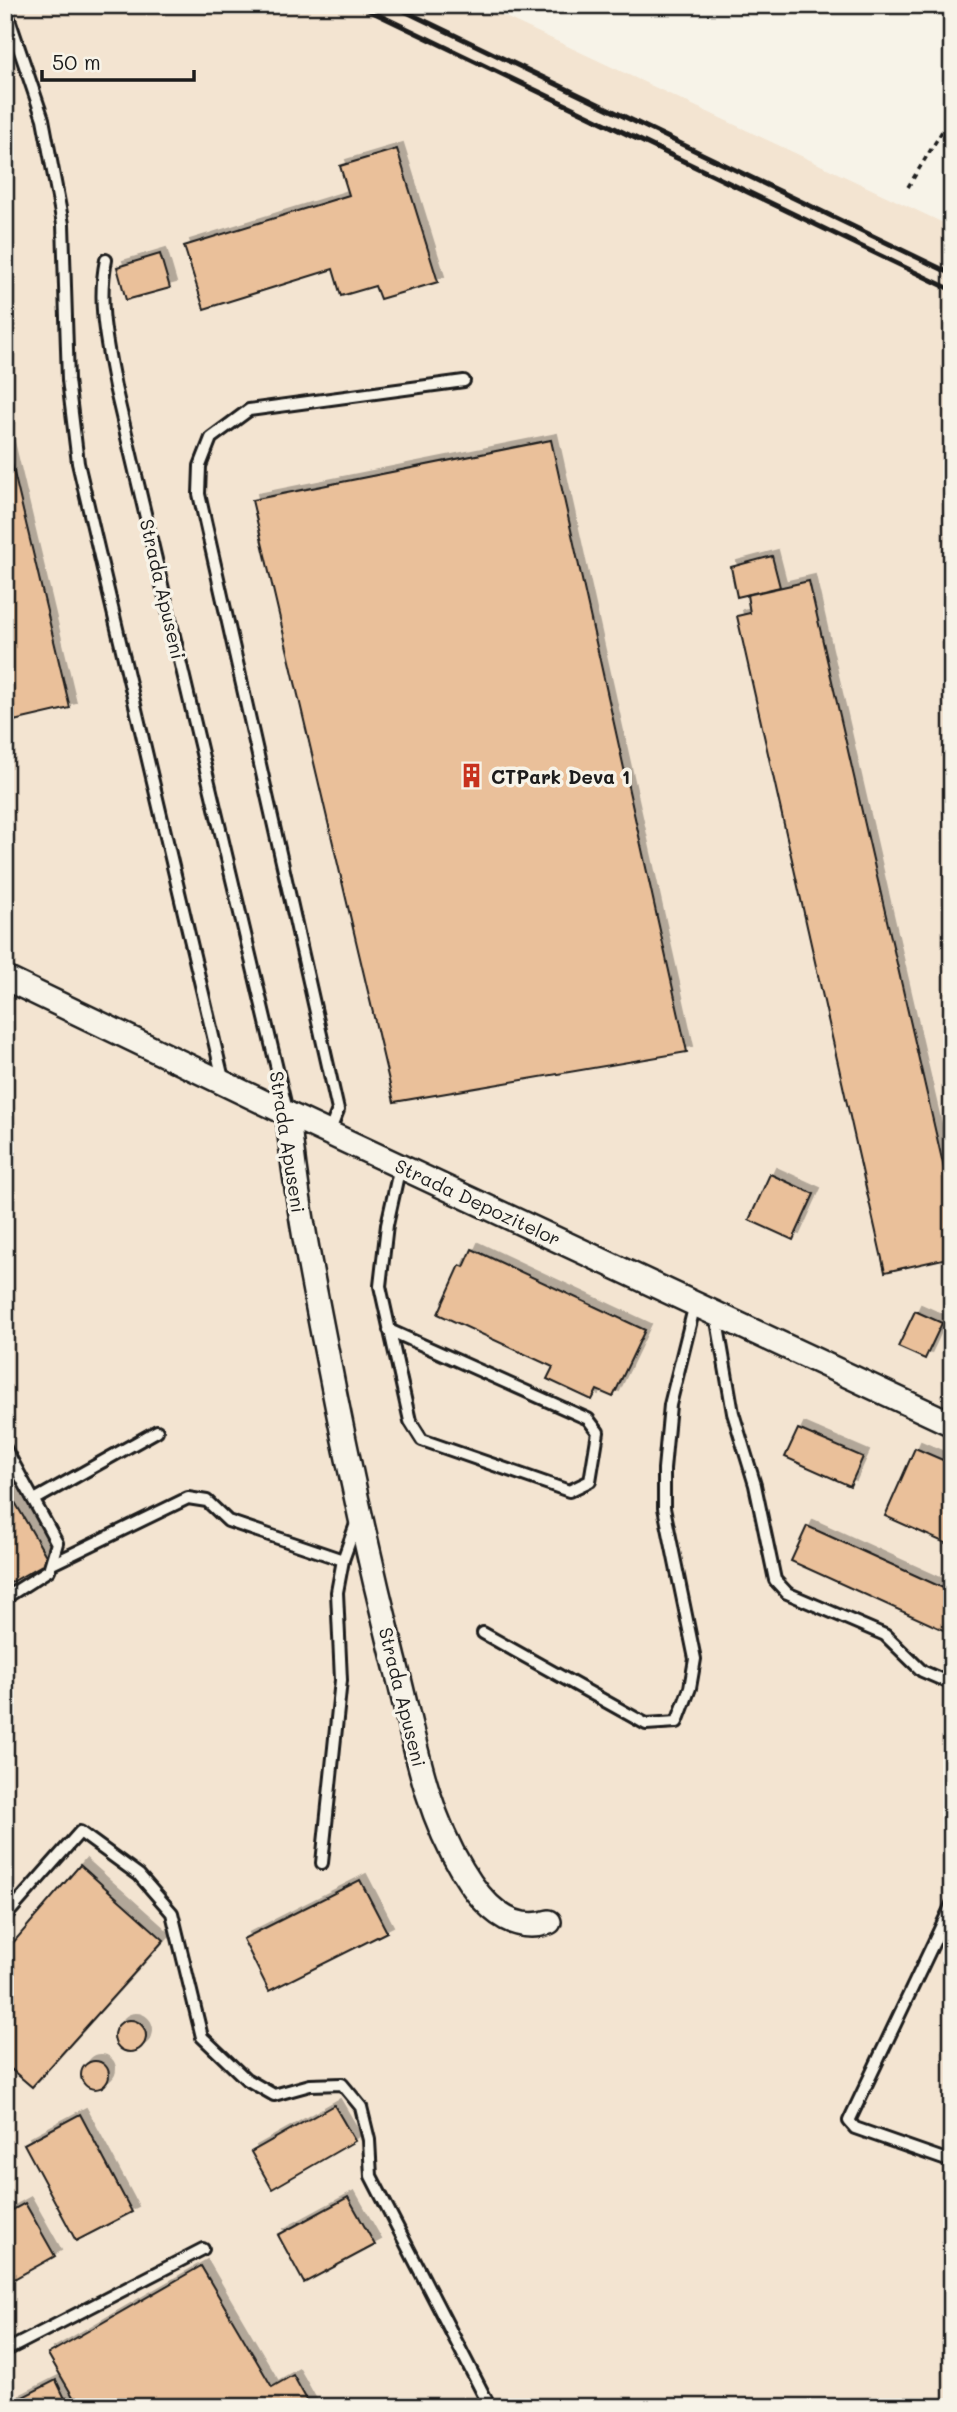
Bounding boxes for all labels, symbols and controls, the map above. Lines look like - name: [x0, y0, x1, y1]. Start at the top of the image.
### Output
- scale bar: [42, 38, 194, 82]
- text: 50 m: [52, 48, 101, 75]
- street label: Strada Apuseni: [135, 517, 191, 661]
- building icon: CTPark Deva 1: [457, 762, 485, 790]
- place label: CTPark Deva 1: [491, 764, 630, 789]
- street label: Strada Apuseni: [264, 1069, 312, 1215]
- street label: Strada Depozitelor: [391, 1153, 565, 1251]
- street label: Strada Apuseni: [374, 1625, 432, 1769]

